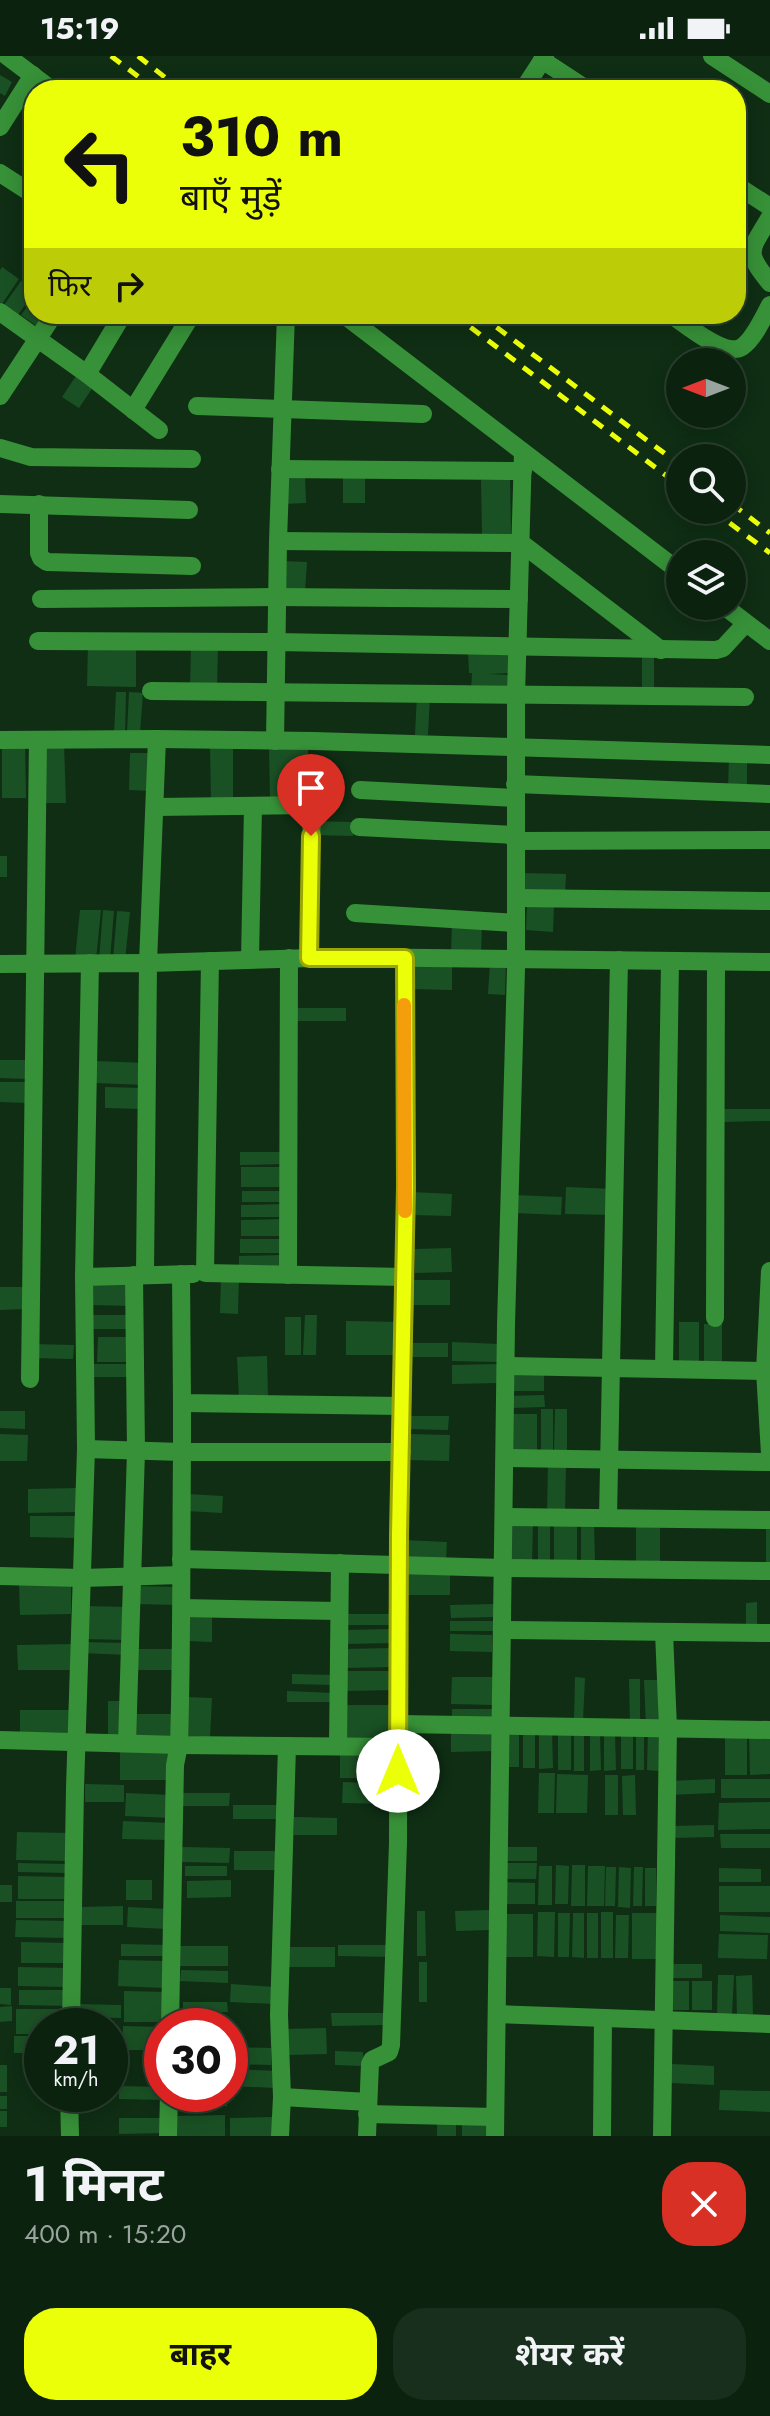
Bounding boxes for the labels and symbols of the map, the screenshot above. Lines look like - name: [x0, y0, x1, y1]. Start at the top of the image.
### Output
- north arrow: [666, 348, 746, 428]
- pin: [277, 754, 345, 836]
- position arrow: [356, 1729, 440, 1813]
- speed limit sign: 30: [144, 2008, 248, 2112]

